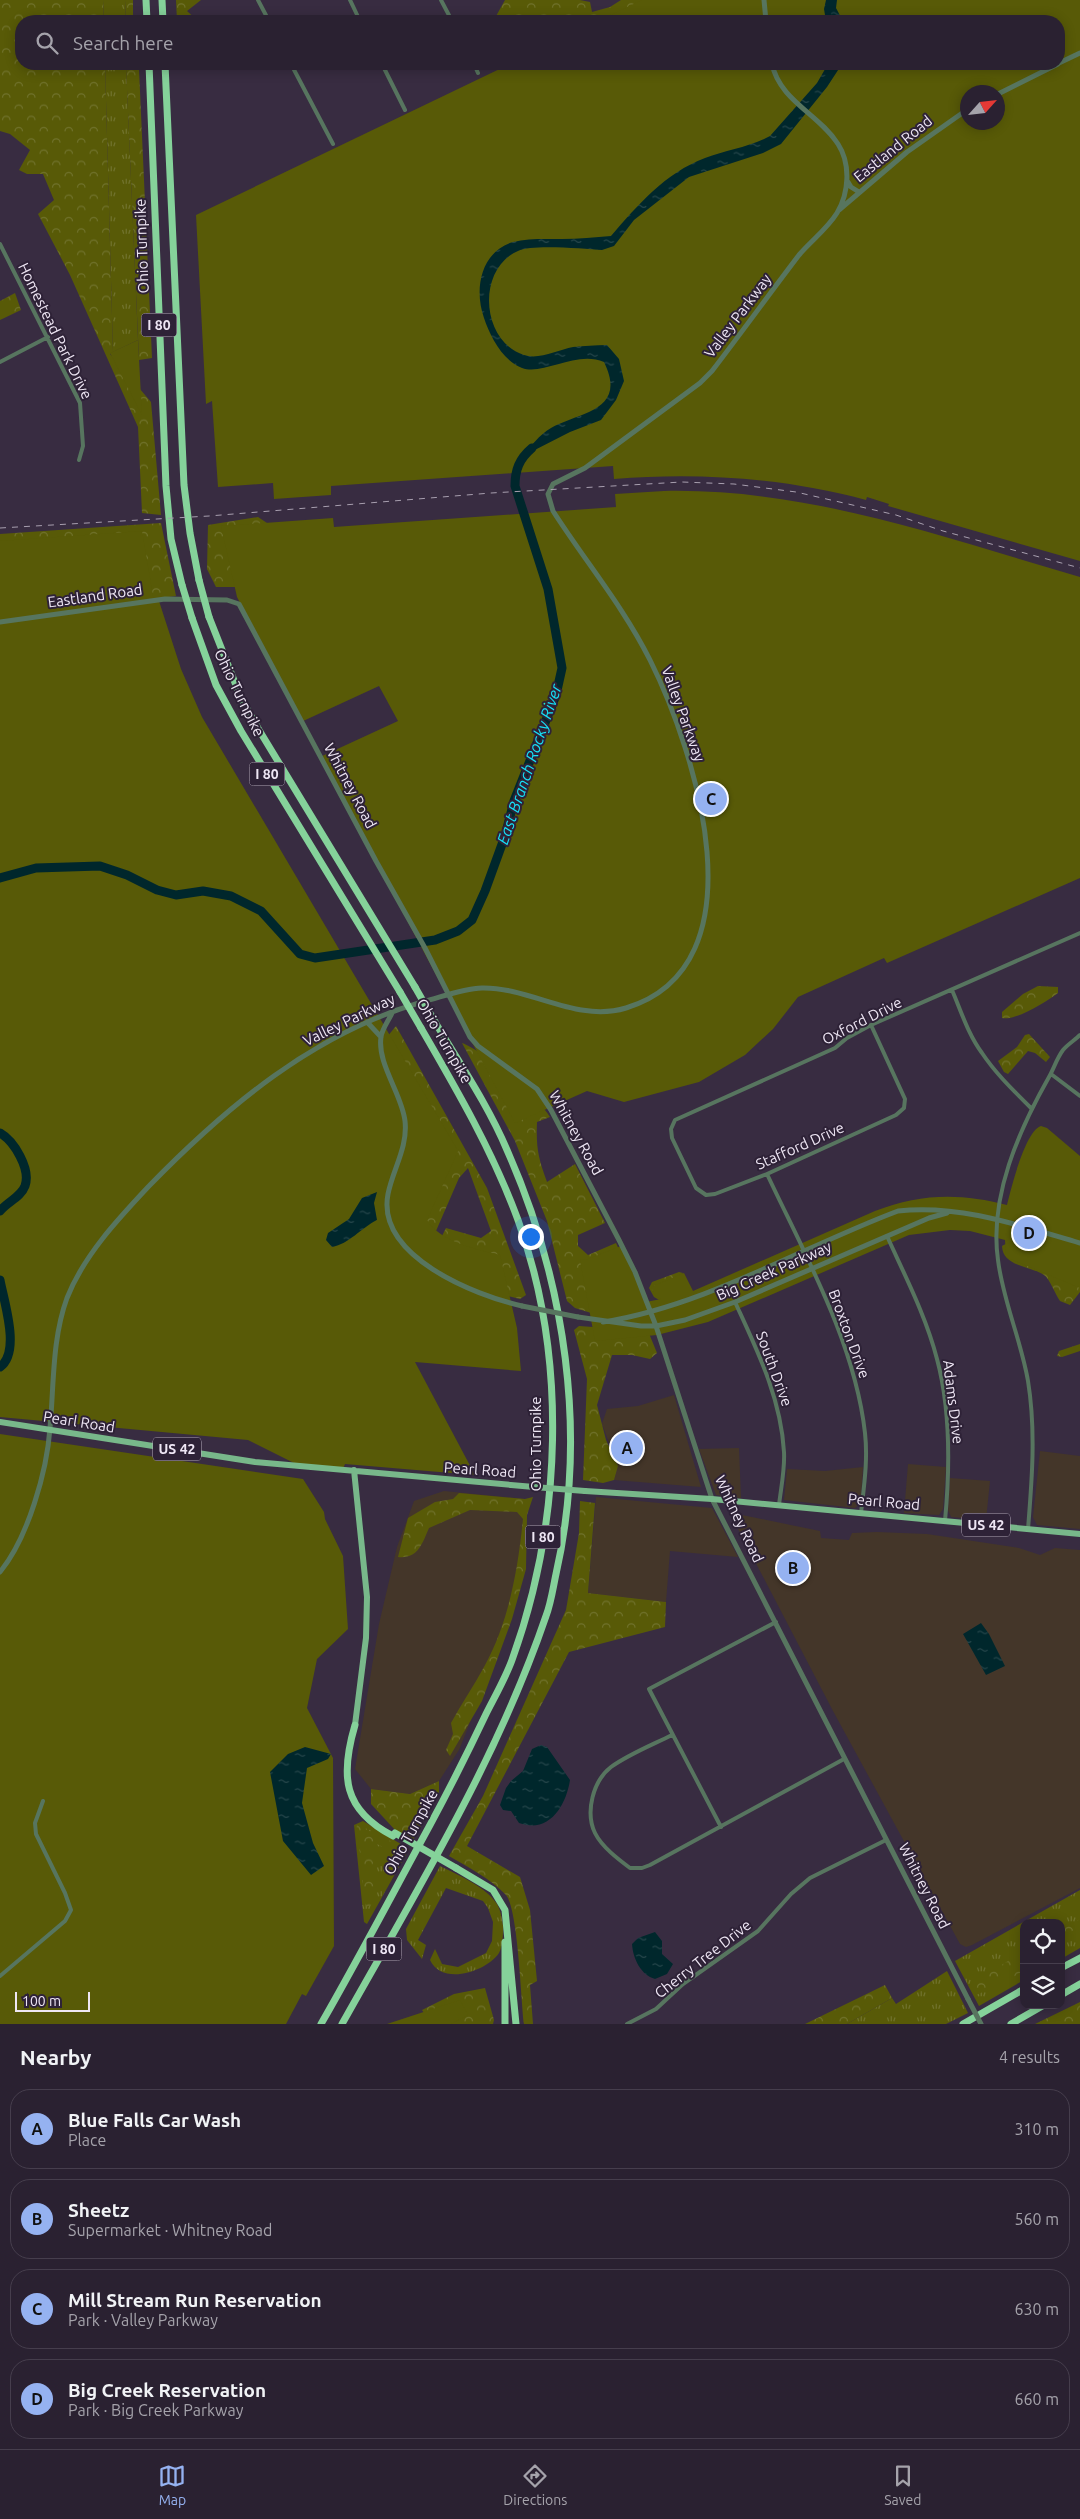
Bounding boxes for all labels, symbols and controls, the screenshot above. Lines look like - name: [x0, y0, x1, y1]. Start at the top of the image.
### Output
- search box: [15, 15, 1065, 70]
- icon: search: [33, 29, 61, 57]
- text: Search here: [73, 32, 173, 54]
- north arrow: [960, 85, 1005, 130]
- street label: Eastland Road: [850, 112, 935, 185]
- street label: Ohio Turnpike: [131, 198, 152, 294]
- street label: Homestead Park Drive: [15, 260, 96, 402]
- street label: Valley Parkway: [701, 271, 775, 361]
- road number: I 80: [142, 314, 176, 336]
- street label: Eastland Road: [46, 580, 143, 611]
- street label: Ohio Turnpike: [211, 646, 268, 739]
- street label: Valley Parkway: [658, 664, 709, 764]
- water label: East Branch Rocky River: [493, 681, 565, 846]
- street label: Whitney Road: [321, 740, 380, 831]
- road number: I 80: [250, 762, 284, 786]
- pin: C: [695, 780, 727, 818]
- street label: Valley Parkway: [300, 990, 398, 1049]
- street label: Oxford Drive: [819, 993, 904, 1048]
- street label: Ohio Turnpike: [413, 995, 476, 1086]
- street label: Whitney Road: [546, 1088, 607, 1178]
- street label: Stafford Drive: [753, 1118, 847, 1173]
- pin: D: [1013, 1214, 1045, 1252]
- your location: [518, 1224, 544, 1250]
- street label: Big Creek Parkway: [714, 1238, 834, 1304]
- street label: Broxton Drive: [825, 1287, 873, 1381]
- street label: South Drive: [753, 1329, 796, 1409]
- street label: Adams Drive: [940, 1359, 967, 1445]
- street label: Ohio Turnpike: [527, 1397, 544, 1491]
- street label: Pearl Road: [42, 1407, 116, 1436]
- pin: A: [611, 1429, 643, 1467]
- road number: US 42: [153, 1438, 201, 1460]
- street label: Pearl Road: [443, 1459, 517, 1481]
- street label: Whitney Road: [712, 1473, 767, 1565]
- street label: Pearl Road: [847, 1490, 921, 1513]
- road number: US 42: [962, 1514, 1010, 1536]
- road number: I 80: [526, 1525, 560, 1548]
- pin: B: [777, 1549, 809, 1587]
- street label: Ohio Turnpike: [380, 1786, 441, 1877]
- street label: Whitney Road: [896, 1840, 953, 1932]
- street label: Cherry Tree Drive: [651, 1916, 754, 2001]
- map controls: [1020, 1919, 1065, 2009]
- button: locate: [1020, 1919, 1065, 1964]
- road number: I 80: [366, 1938, 402, 1960]
- button: layers: [1020, 1964, 1065, 2009]
- scale bar: [15, 1989, 90, 2012]
- text: 100 m: [22, 1993, 61, 2009]
- text: Nearby: [20, 2045, 91, 2069]
- text: 4 results: [999, 2048, 1060, 2066]
- text: Blue Falls Car Wash: [68, 2109, 241, 2131]
- text: A: [31, 2120, 43, 2138]
- text: 310 m: [1014, 2120, 1059, 2138]
- text: Place: [68, 2131, 106, 2149]
- text: Sheetz: [68, 2199, 129, 2221]
- text: B: [32, 2210, 42, 2228]
- text: 560 m: [1014, 2210, 1059, 2228]
- text: Supermarket · Whitney Road: [68, 2221, 272, 2239]
- text: Mill Stream Run Reservation: [68, 2289, 322, 2311]
- text: C: [32, 2300, 42, 2318]
- text: 630 m: [1014, 2300, 1059, 2318]
- text: Park · Valley Parkway: [68, 2311, 218, 2329]
- text: Big Creek Reservation: [68, 2379, 266, 2401]
- text: D: [31, 2390, 43, 2408]
- text: 660 m: [1014, 2390, 1059, 2408]
- text: Park · Big Creek Parkway: [68, 2401, 243, 2419]
- tab: Map: [158, 2462, 186, 2508]
- tab: Directions: [503, 2462, 567, 2508]
- tab: Saved: [884, 2462, 922, 2508]

